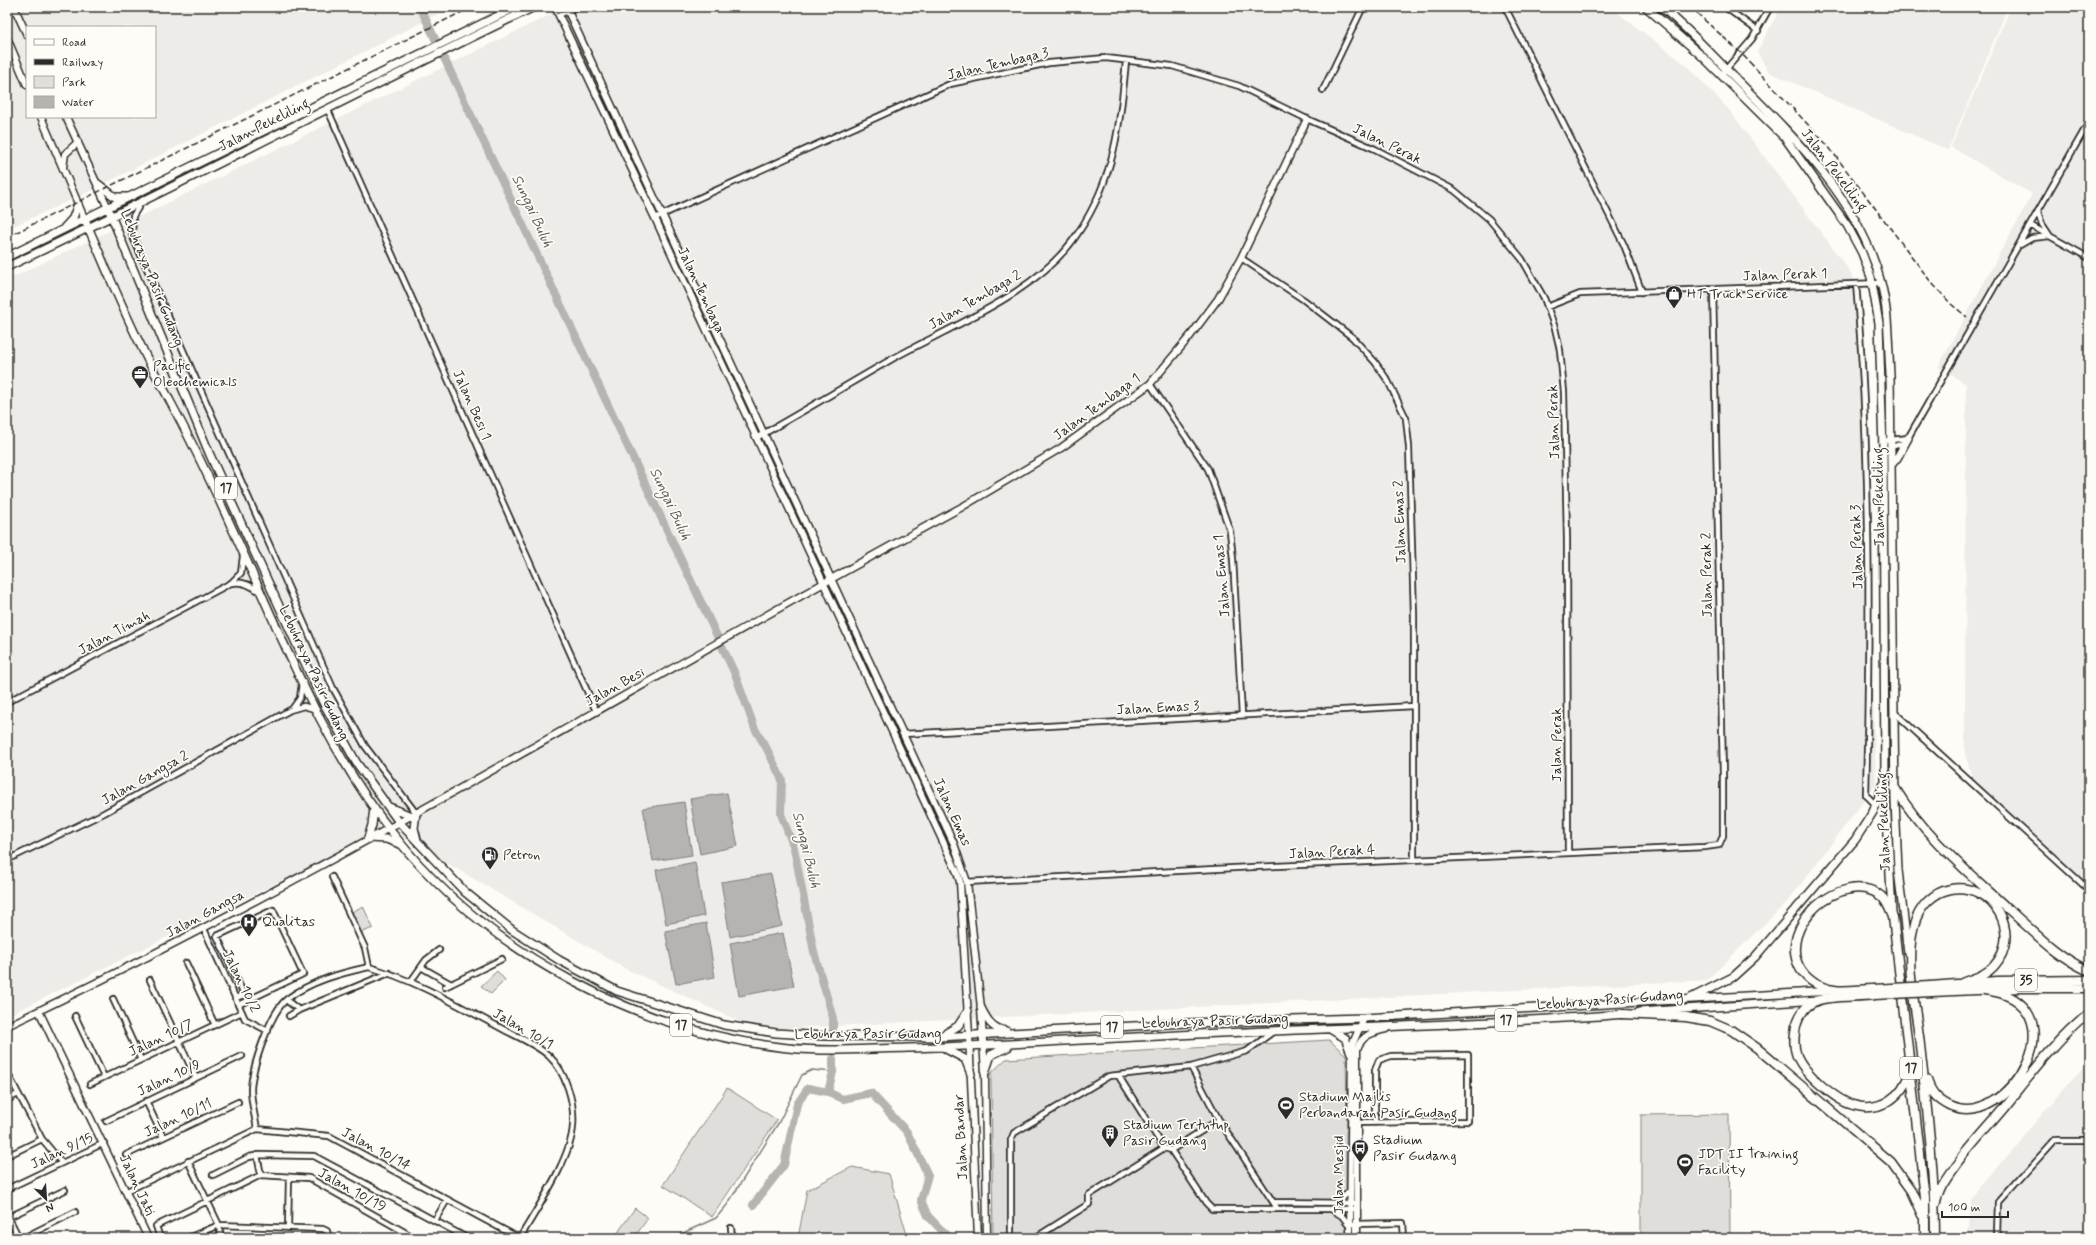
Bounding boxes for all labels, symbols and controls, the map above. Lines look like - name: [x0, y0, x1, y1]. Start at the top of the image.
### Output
- legend: [26, 26, 156, 118]
- text: Road: [62, 35, 86, 51]
- street label: Jalan Tembaga 3: [946, 44, 1050, 84]
- text: Railway: [62, 55, 104, 71]
- text: Park: [62, 75, 86, 91]
- street label: Jalan Pekeliling: [216, 94, 313, 157]
- text: Water: [62, 95, 94, 111]
- street label: Jalan Perak: [1350, 120, 1425, 168]
- street label: Jalan Pekeliling: [1795, 125, 1871, 216]
- water label: Sungai Buluh: [506, 171, 558, 251]
- street label: Lebuhraya Pasir Gudang: [115, 207, 188, 350]
- street label: Jalan Tembaga: [673, 244, 729, 336]
- street label: Jalan Perak 1: [1742, 265, 1828, 285]
- street label: Jalan Tembaga 2: [925, 266, 1025, 334]
- shop icon: HT Truck Service: [1664, 284, 1684, 309]
- place label: HT Truck Service: [1687, 285, 1788, 303]
- place label: Pacific Oleochemicals: [153, 357, 237, 391]
- office icon: Pacific Oleochemicals: [130, 364, 150, 389]
- street label: Jalan Besi 1: [448, 367, 496, 443]
- street label: Jalan Tembaga 1: [1050, 369, 1144, 445]
- street label: Jalan Perak: [1544, 384, 1564, 460]
- street label: Jalan Pekeliling: [1869, 447, 1891, 547]
- water label: Sungai Buluh: [644, 464, 696, 544]
- road number: 17: [215, 477, 237, 499]
- street label: Jalan Emas 2: [1390, 480, 1410, 564]
- street label: Jalan Perak 3: [1847, 504, 1867, 590]
- street label: Jalan Perak 2: [1697, 532, 1717, 618]
- street label: Jalan Emas 1: [1209, 534, 1235, 618]
- street label: Lebuhraya Pasir Gudang: [274, 603, 353, 744]
- street label: Jalan Timah: [75, 607, 153, 659]
- street label: Jalan Besi: [582, 663, 648, 711]
- street label: Jalan Emas 3: [1116, 697, 1200, 719]
- street label: Jalan Perak: [1548, 708, 1566, 782]
- street label: Jalan Gangsa 2: [98, 747, 192, 810]
- street label: Jalan Pekeliling: [1873, 772, 1897, 872]
- street label: Jalan Emas: [929, 775, 975, 849]
- water label: Sungai Buluh: [786, 810, 825, 891]
- street label: Jalan Perak 4: [1288, 841, 1376, 863]
- fuel station icon: Petron: [480, 845, 500, 870]
- place label: Petron: [503, 846, 540, 864]
- street label: Jalan Gangsa: [163, 886, 248, 943]
- hospital icon: Qualitas: [239, 912, 259, 937]
- place label: Qualitas: [262, 913, 315, 931]
- street label: Jalan 10/2: [218, 947, 264, 1015]
- road number: 35: [2015, 969, 2037, 991]
- street label: Lebuhraya Pasir Gudang: [1536, 986, 1684, 1015]
- street label: Jalan 10/1: [490, 1004, 556, 1054]
- street label: Lebuhraya Pasir Gudang: [1141, 1009, 1289, 1034]
- road number: 17: [1495, 1009, 1517, 1031]
- road number: 17: [670, 1014, 692, 1036]
- street label: Jalan 10/7: [126, 1015, 197, 1061]
- road number: 17: [1101, 1016, 1123, 1038]
- street label: Lebuhraya Pasir Gudang: [795, 1025, 941, 1044]
- street label: Jalan 10/9: [135, 1056, 204, 1100]
- road number: 17: [1900, 1057, 1922, 1079]
- place label: Stadium Majlis Perbandaran Pasir Gudang: [1299, 1088, 1457, 1124]
- street label: Jalan 10/11: [141, 1094, 215, 1142]
- street label: Jalan Bandar: [950, 1094, 972, 1180]
- sports icon: Stadium Majlis Perbandaran Pasir Gudang: [1276, 1095, 1296, 1120]
- place label: Stadium Tertutup Pasir Gudang: [1123, 1116, 1229, 1150]
- street label: Jalan 10/14: [338, 1123, 414, 1175]
- building icon: Stadium Tertutup Pasir Gudang: [1100, 1123, 1120, 1148]
- street label: Jalan 9/15: [28, 1129, 96, 1173]
- place label: Stadium Pasir Gudang: [1373, 1131, 1456, 1165]
- street label: Jalan Mesjid: [1330, 1136, 1348, 1214]
- bus stop icon: Stadium Pasir Gudang: [1350, 1138, 1370, 1163]
- place label: JDT II Training Facility: [1698, 1145, 1799, 1179]
- street label: Jalan Jati: [115, 1152, 159, 1218]
- sports icon: JDT II Training Facility: [1675, 1152, 1695, 1177]
- street label: Jalan 10/19: [315, 1164, 389, 1216]
- north arrow: [26, 1179, 66, 1219]
- scale bar: [1942, 1193, 2008, 1219]
- text: N: [44, 1199, 56, 1215]
- text: 100 m: [1948, 1200, 1980, 1216]

